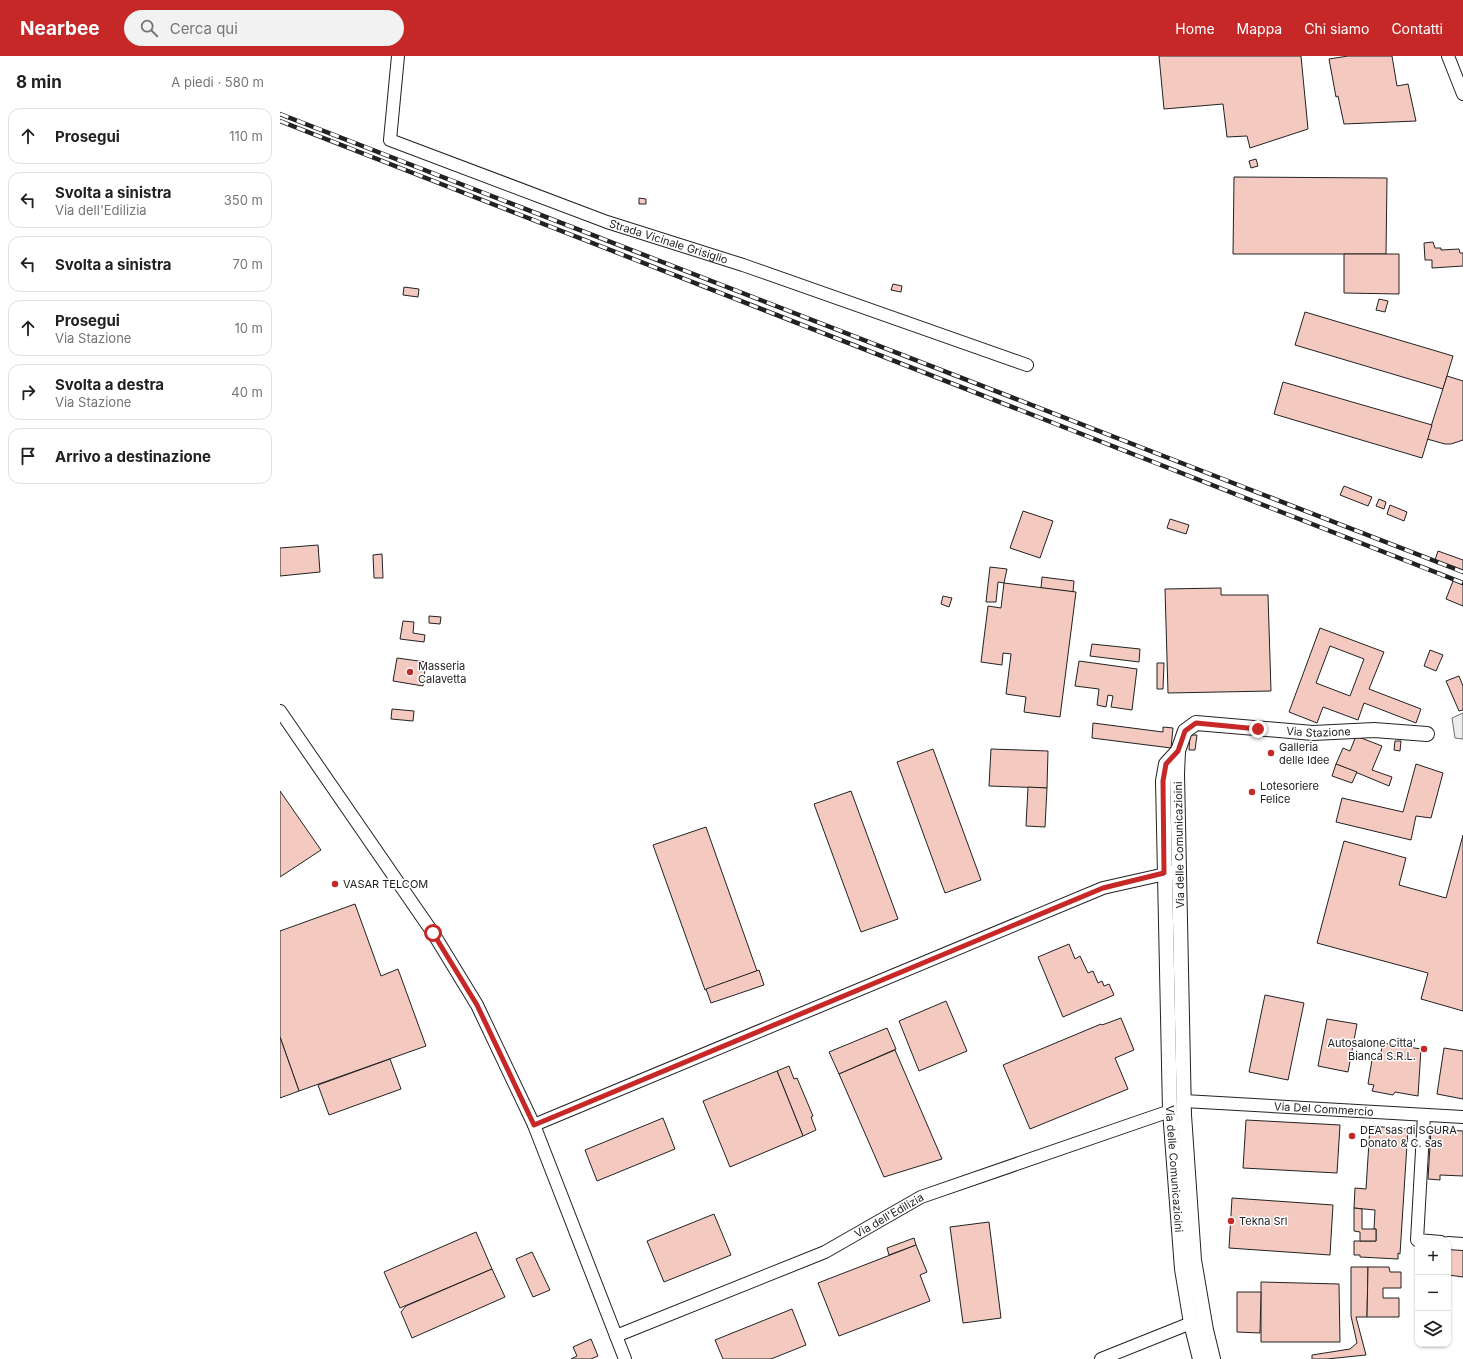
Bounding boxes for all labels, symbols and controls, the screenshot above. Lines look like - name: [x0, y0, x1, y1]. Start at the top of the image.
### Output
- search box: [124, 10, 404, 46]
- text: Nearbee: [20, 17, 100, 40]
- icon: search: [138, 17, 160, 39]
- text: Cerca qui: [170, 19, 238, 38]
- text: Home: [1175, 20, 1215, 37]
- text: Mappa: [1237, 20, 1282, 37]
- text: Chi siamo: [1304, 20, 1369, 37]
- text: Contatti: [1391, 20, 1443, 37]
- text: 8 min: [16, 72, 62, 92]
- text: A piedi · 580 m: [171, 74, 264, 90]
- icon: ahead: [17, 125, 39, 147]
- text: Prosegui: [55, 127, 120, 146]
- text: 110 m: [229, 128, 263, 144]
- text: Svolta a sinistra: [55, 183, 172, 202]
- icon: left: [17, 189, 39, 211]
- text: 350 m: [224, 192, 263, 208]
- text: Via dell'Edilizia: [55, 202, 147, 218]
- street label: Strada Vicinale Grisiglio: [608, 216, 730, 267]
- icon: left: [17, 253, 39, 275]
- text: Svolta a sinistra: [55, 255, 172, 274]
- text: 70 m: [233, 256, 263, 272]
- text: Prosegui: [55, 311, 120, 330]
- icon: ahead: [17, 317, 39, 339]
- text: 10 m: [234, 320, 263, 336]
- text: Via Stazione: [55, 330, 131, 346]
- text: Svolta a destra: [55, 375, 164, 394]
- icon: right: [17, 381, 39, 403]
- text: 40 m: [231, 384, 263, 400]
- text: Via Stazione: [55, 394, 131, 410]
- icon: arrive: [17, 445, 39, 467]
- text: Arrivo a destinazione: [55, 447, 211, 466]
- place label: Masseria Calavetta: [418, 659, 466, 686]
- marker: Masseria Calavetta: [405, 667, 415, 677]
- route end: [1249, 720, 1267, 738]
- street label: Via Stazione: [1286, 724, 1351, 740]
- place label: Galleria delle Idee: [1279, 740, 1330, 767]
- marker: Galleria delle Idee: [1266, 748, 1276, 758]
- place label: Lotesoriere Felice: [1260, 779, 1319, 806]
- street label: Via delle Comunicazioini: [1171, 781, 1187, 909]
- marker: Lotesoriere Felice: [1247, 787, 1257, 797]
- place label: VASAR TELCOM: [343, 877, 428, 891]
- marker: VASAR TELCOM: [330, 879, 340, 889]
- route start: [424, 924, 442, 942]
- place label: Autosalone Citta' Bianca S.R.L.: [1327, 1036, 1416, 1063]
- marker: Autosalone Citta' Bianca S.R.L.: [1419, 1044, 1429, 1054]
- street label: Via Del Commercio: [1274, 1099, 1374, 1119]
- street label: Via delle Comunicazioini: [1163, 1105, 1186, 1233]
- place label: DEA sas di SGURA Donato & C. sas: [1360, 1123, 1457, 1150]
- marker: DEA sas di SGURA Donato & C. sas: [1347, 1131, 1357, 1141]
- street label: Via dell'Edilizia: [852, 1190, 926, 1241]
- place label: Tekna Srl: [1239, 1214, 1288, 1228]
- marker: Tekna Srl: [1226, 1216, 1236, 1226]
- map controls: [1415, 1239, 1451, 1347]
- button: +: [1415, 1239, 1451, 1275]
- button: −: [1415, 1275, 1451, 1311]
- button: layers: [1415, 1311, 1451, 1347]

